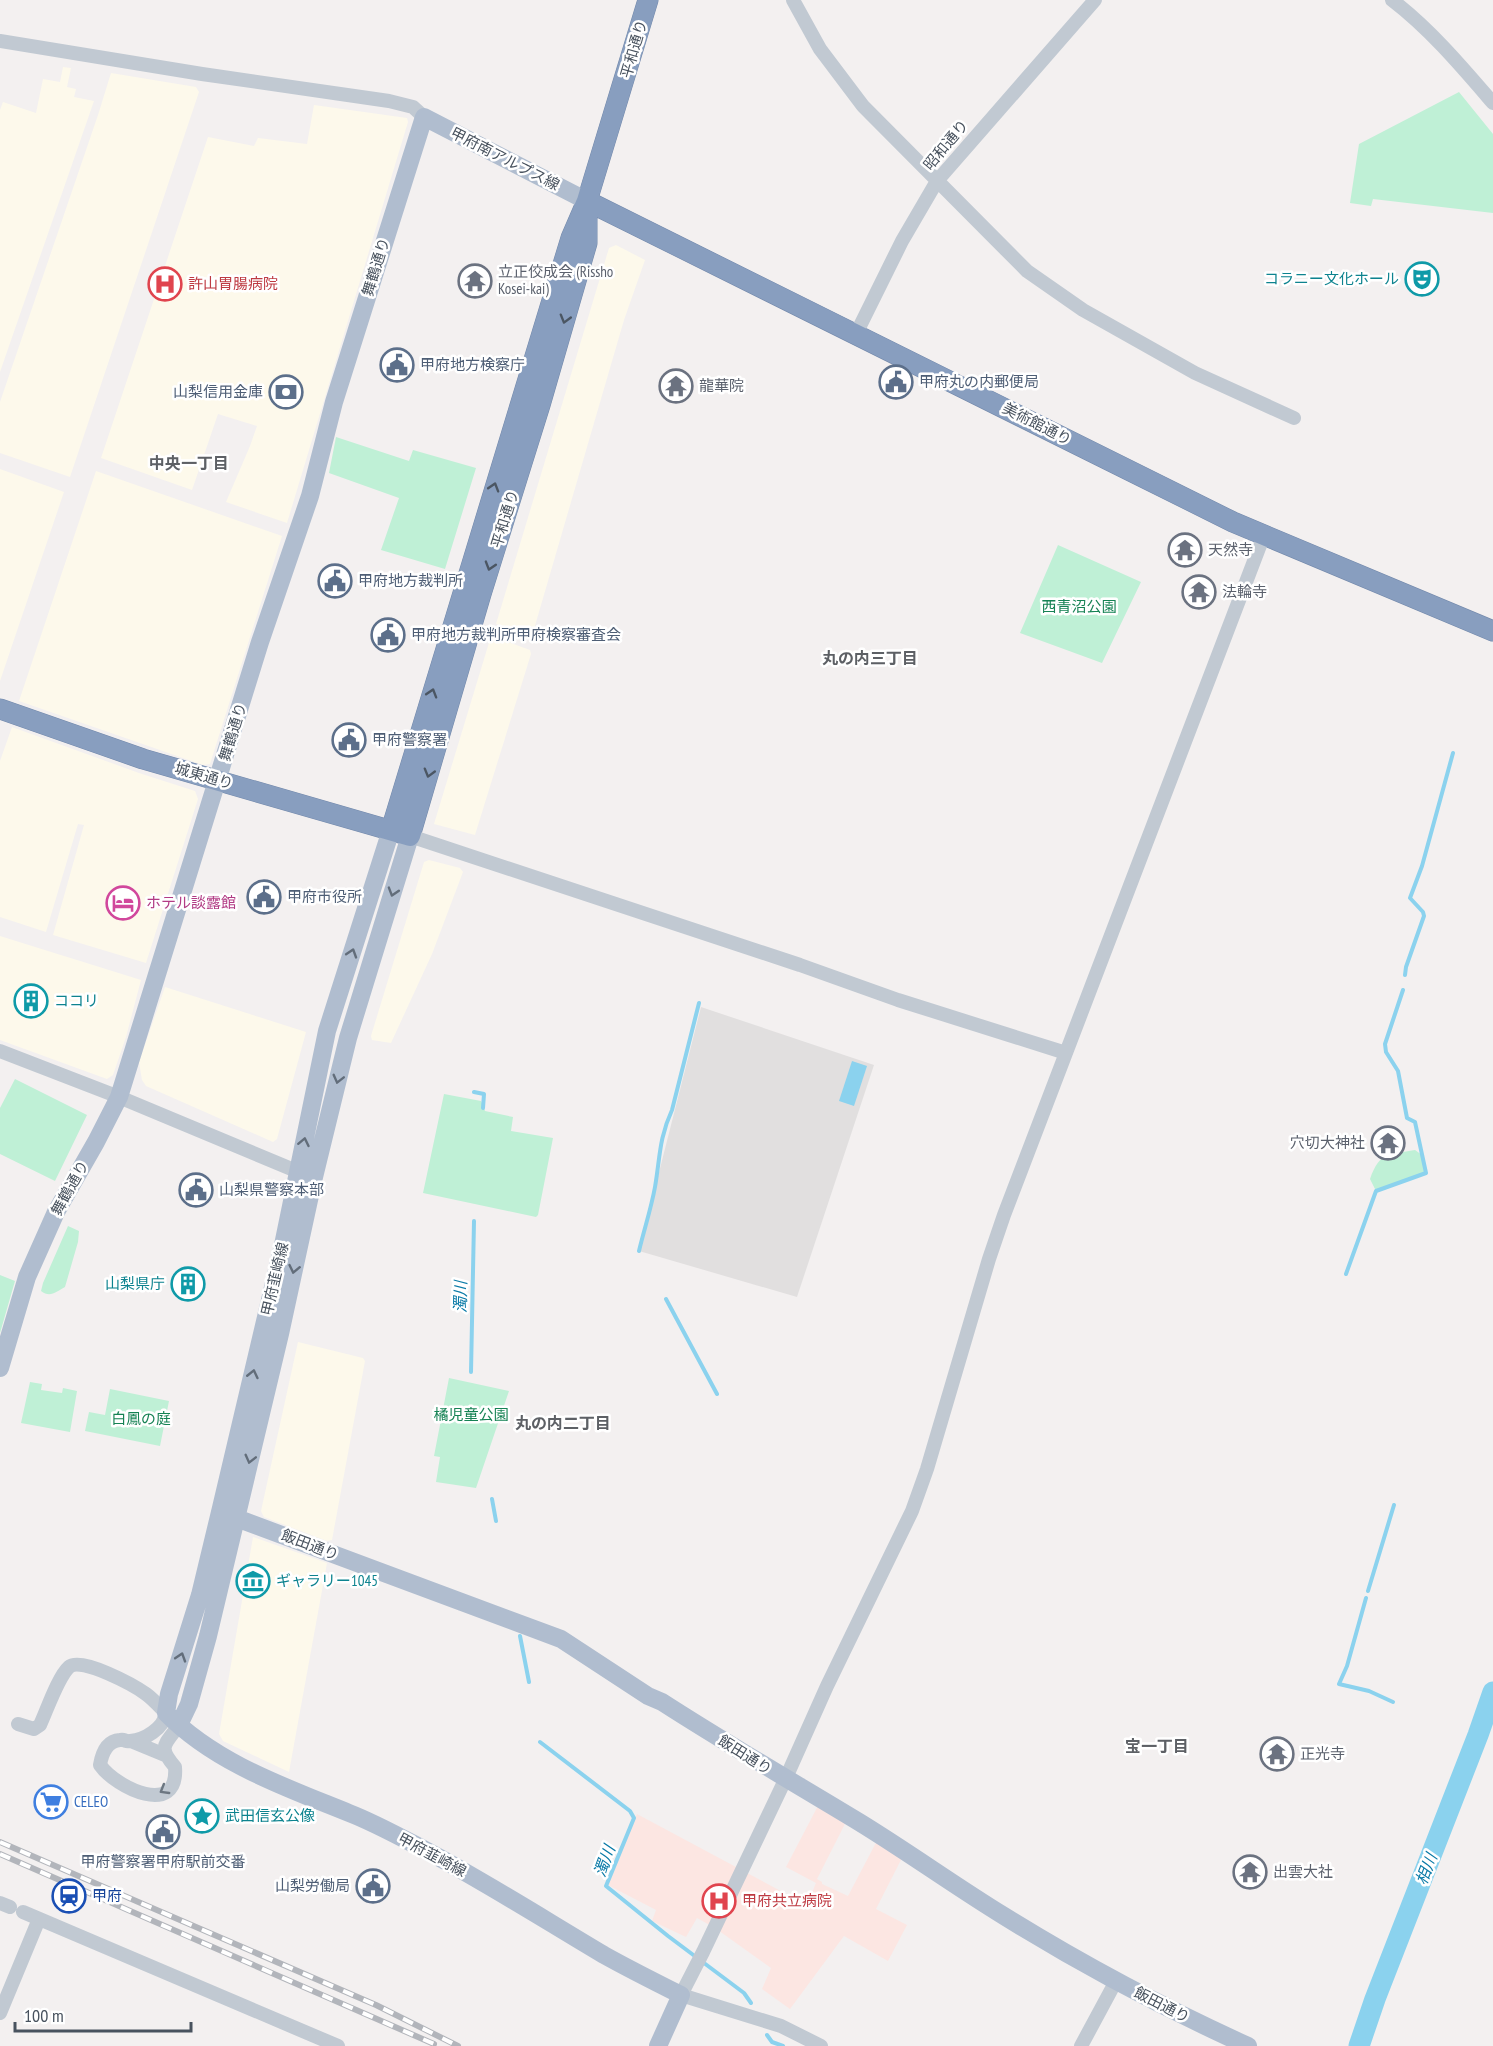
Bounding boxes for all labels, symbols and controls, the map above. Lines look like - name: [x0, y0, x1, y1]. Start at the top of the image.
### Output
- street label: 平和通り: [616, 17, 651, 80]
- street label: 昭和通り: [919, 116, 972, 174]
- street label: 甲府南アルプス線: [448, 123, 563, 194]
- street label: 舞鶴通り: [358, 235, 393, 298]
- theatre icon: コラニー文化ホール: [1404, 261, 1440, 297]
- place label: 立正佼成会 (Rissho Kosei-kai): [498, 262, 613, 298]
- temple icon: 立正佼成会 (Rissho Kosei-kai): [457, 263, 493, 299]
- hospital icon: 許山胃腸病院: [147, 266, 183, 302]
- place label: コラニー文化ホール: [1264, 269, 1399, 288]
- place label: 許山胃腸病院: [188, 274, 278, 293]
- one-way arrow: [560, 313, 572, 324]
- public building icon: 甲府地方検察庁: [379, 347, 415, 383]
- place label: 甲府地方検察庁: [420, 355, 525, 374]
- public building icon: 甲府丸の内郵便局: [878, 364, 914, 400]
- temple icon: 龍華院: [658, 368, 694, 404]
- place label: 甲府丸の内郵便局: [919, 372, 1039, 391]
- bank icon: 山梨信用金庫: [268, 374, 304, 410]
- place label: 龍華院: [699, 376, 744, 395]
- place label: 山梨信用金庫: [173, 382, 263, 401]
- street label: 美術館通り: [999, 398, 1075, 449]
- district label: 中央一丁目: [149, 453, 229, 473]
- one-way arrow: [487, 482, 500, 493]
- street label: 平和通り: [487, 487, 522, 550]
- temple icon: 天然寺: [1167, 532, 1203, 568]
- place label: 天然寺: [1208, 540, 1253, 559]
- one-way arrow: [485, 560, 497, 571]
- public building icon: 甲府地方裁判所: [317, 563, 353, 599]
- place label: 甲府地方裁判所: [358, 571, 463, 590]
- temple icon: 法輪寺: [1181, 574, 1217, 610]
- place label: 法輪寺: [1222, 582, 1267, 601]
- park label: 西青沼公園: [1041, 597, 1117, 616]
- public building icon: 甲府地方裁判所甲府検察審査会: [370, 617, 406, 653]
- place label: 甲府地方裁判所甲府検察審査会: [411, 625, 621, 644]
- district label: 丸の内三丁目: [822, 648, 918, 668]
- one-way arrow: [425, 688, 437, 699]
- street label: 舞鶴通り: [215, 700, 250, 763]
- public building icon: 甲府警察署: [331, 722, 367, 758]
- place label: 甲府警察署: [372, 730, 447, 749]
- street label: 城東通り: [173, 758, 236, 793]
- one-way arrow: [424, 767, 436, 778]
- public building icon: 甲府市役所: [246, 879, 282, 915]
- hotel icon: ホテル談露館: [105, 885, 141, 921]
- one-way arrow: [388, 886, 400, 897]
- place label: 甲府市役所: [287, 887, 362, 906]
- place label: ホテル談露館: [146, 893, 236, 912]
- one-way arrow: [345, 948, 357, 959]
- building icon: ココリ: [13, 983, 49, 1019]
- place label: ココリ: [54, 991, 99, 1010]
- one-way arrow: [332, 1074, 345, 1084]
- temple icon: 穴切大神社: [1370, 1125, 1406, 1161]
- place label: 穴切大神社: [1290, 1133, 1365, 1152]
- one-way arrow: [296, 1137, 309, 1147]
- street label: 舞鶴通り: [47, 1157, 92, 1219]
- public building icon: 山梨県警察本部: [178, 1172, 214, 1208]
- place label: 山梨県警察本部: [219, 1180, 324, 1199]
- street label: 甲府韮崎線: [257, 1240, 292, 1318]
- one-way arrow: [288, 1264, 301, 1274]
- building icon: 山梨県庁: [170, 1266, 206, 1302]
- place label: 山梨県庁: [105, 1274, 165, 1293]
- water label: 濁川: [450, 1279, 470, 1313]
- one-way arrow: [245, 1369, 258, 1379]
- park label: 橘児童公園: [433, 1405, 509, 1424]
- park label: 白鳳の庭: [111, 1409, 171, 1428]
- district label: 丸の内二丁目: [515, 1413, 611, 1433]
- one-way arrow: [244, 1454, 257, 1464]
- street label: 飯田通り: [279, 1525, 342, 1564]
- museum icon: ギャラリー1045: [235, 1563, 271, 1599]
- place label: ギャラリー1045: [276, 1571, 378, 1590]
- one-way arrow: [174, 1652, 186, 1663]
- street label: 飯田通り: [715, 1731, 776, 1779]
- district label: 宝一丁目: [1125, 1736, 1189, 1756]
- temple icon: 正光寺: [1259, 1736, 1295, 1772]
- place label: 正光寺: [1300, 1744, 1345, 1763]
- one-way arrow: [159, 1783, 170, 1794]
- supermarket icon: CELEO: [33, 1784, 69, 1820]
- place label: CELEO: [74, 1792, 108, 1811]
- place icon: 武田信玄公像: [184, 1798, 220, 1834]
- place label: 武田信玄公像: [225, 1806, 315, 1825]
- public building icon: 甲府警察署甲府駅前交番: [145, 1814, 181, 1850]
- street label: 甲府韮崎線: [395, 1829, 470, 1881]
- water label: 濁川: [589, 1841, 620, 1879]
- water label: 相川: [1411, 1849, 1442, 1888]
- place label: 甲府警察署甲府駅前交番: [80, 1852, 246, 1871]
- temple icon: 出雲大社: [1232, 1854, 1268, 1890]
- place label: 出雲大社: [1273, 1862, 1333, 1881]
- public building icon: 山梨労働局: [355, 1868, 391, 1904]
- place label: 山梨労働局: [275, 1876, 350, 1895]
- station icon: 甲府: [51, 1878, 87, 1914]
- hospital icon: 甲府共立病院: [701, 1883, 737, 1919]
- place label: 甲府: [92, 1886, 122, 1905]
- place label: 甲府共立病院: [742, 1891, 832, 1910]
- street label: 飯田通り: [1131, 1982, 1193, 2027]
- scale bar: [15, 1995, 190, 2033]
- text: 100 m: [24, 2004, 64, 2027]

